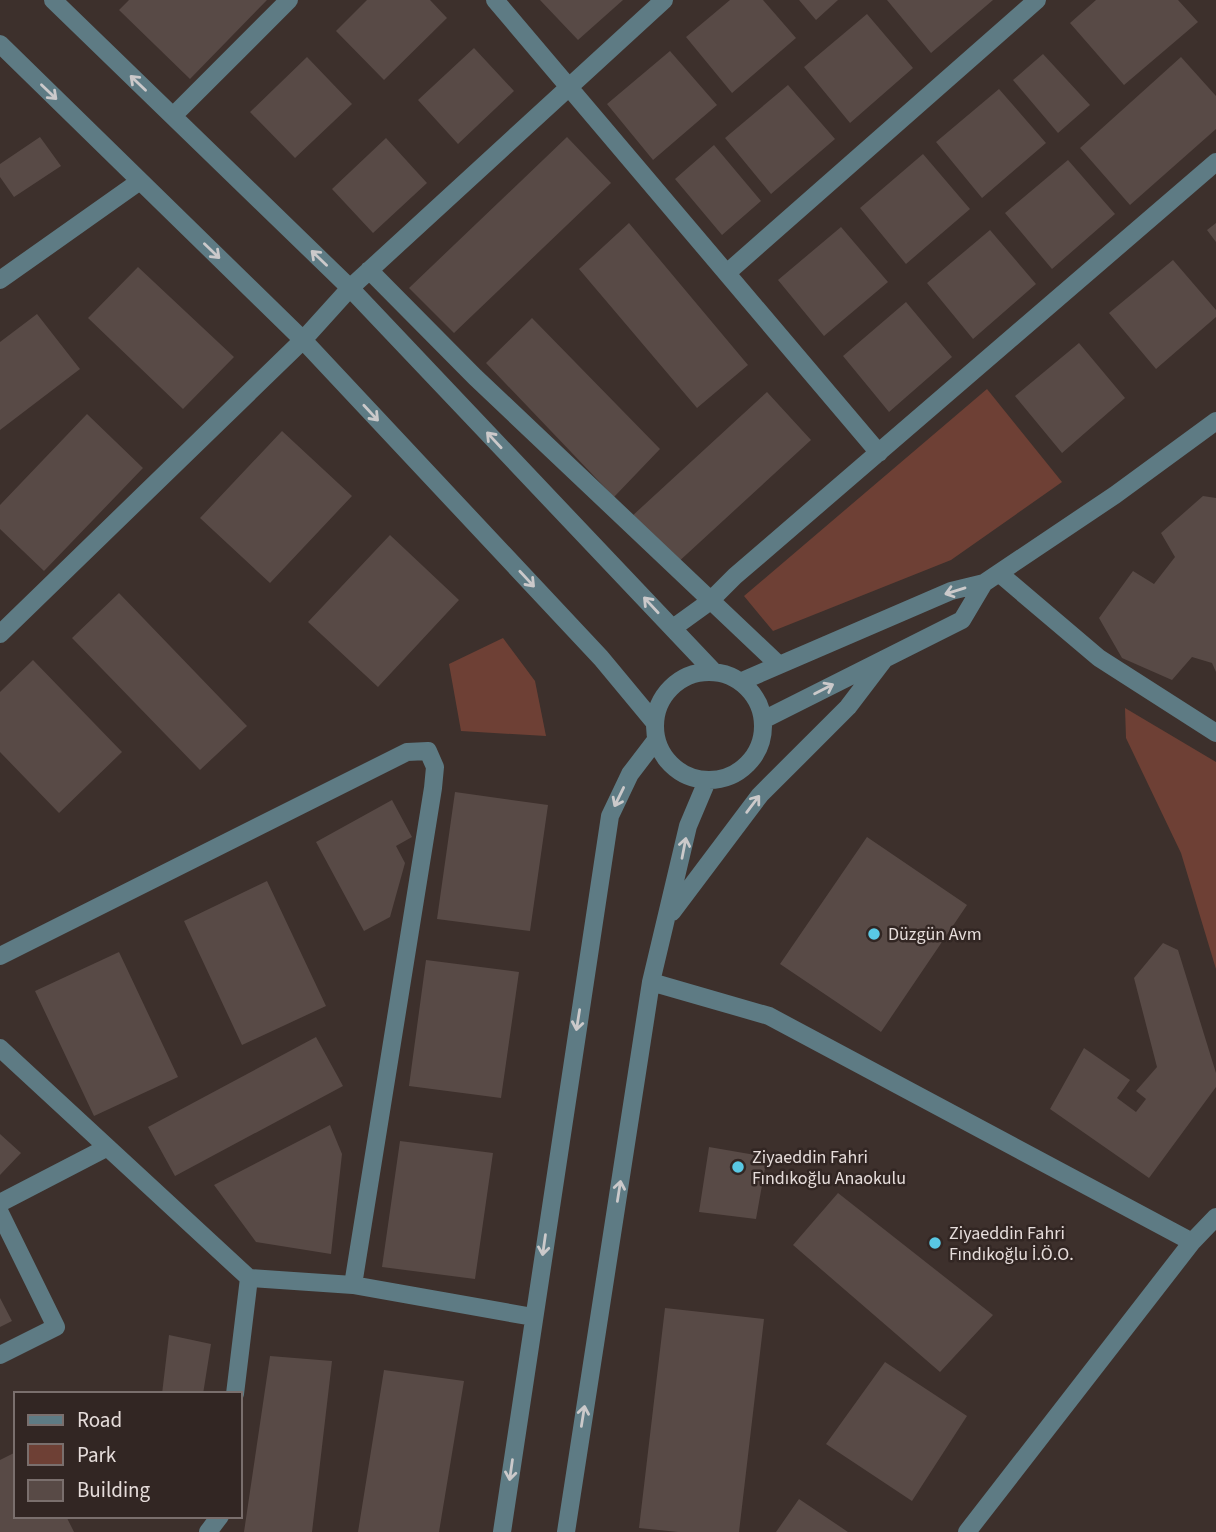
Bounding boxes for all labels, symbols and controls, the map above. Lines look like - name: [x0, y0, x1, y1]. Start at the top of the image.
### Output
- one-way arrow: [130, 74, 147, 91]
- one-way arrow: [40, 83, 57, 100]
- one-way arrow: [203, 242, 220, 259]
- one-way arrow: [311, 250, 328, 267]
- one-way arrow: [363, 404, 379, 422]
- one-way arrow: [486, 432, 503, 449]
- one-way arrow: [518, 570, 535, 587]
- one-way arrow: [945, 585, 967, 598]
- one-way arrow: [642, 597, 659, 614]
- one-way arrow: [813, 682, 834, 695]
- one-way arrow: [612, 786, 625, 807]
- one-way arrow: [745, 795, 760, 814]
- one-way arrow: [678, 837, 692, 860]
- place label: Düzgün Avm: [888, 922, 982, 947]
- marker: Düzgün Avm: [866, 926, 882, 942]
- one-way arrow: [571, 1008, 584, 1031]
- place label: Ziyaeddin Fahri Fındıkoğlu Anaokulu: [752, 1145, 906, 1191]
- marker: Ziyaeddin Fahri Fındıkoğlu Anaokulu: [730, 1159, 746, 1175]
- one-way arrow: [612, 1180, 625, 1203]
- place label: Ziyaeddin Fahri Fındıkoğlu İ.Ö.O.: [949, 1221, 1074, 1267]
- one-way arrow: [537, 1233, 550, 1256]
- marker: Ziyaeddin Fahri Fındıkoğlu İ.Ö.O.: [927, 1235, 943, 1251]
- legend: [14, 1392, 242, 1518]
- text: Road: [77, 1405, 122, 1435]
- one-way arrow: [577, 1405, 590, 1428]
- text: Park: [77, 1440, 117, 1470]
- one-way arrow: [504, 1458, 517, 1481]
- text: Building: [77, 1475, 151, 1505]

